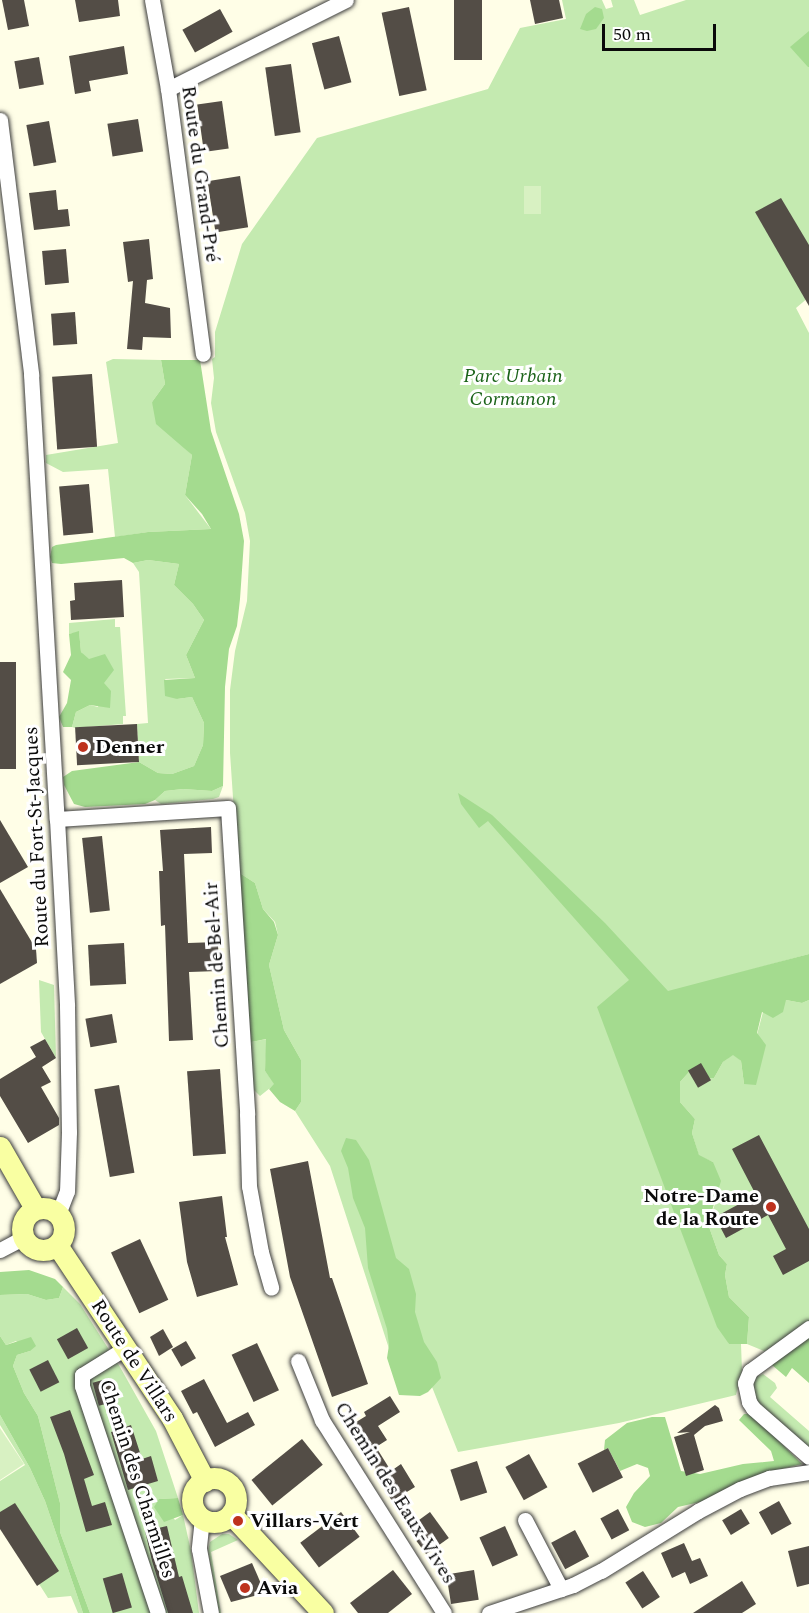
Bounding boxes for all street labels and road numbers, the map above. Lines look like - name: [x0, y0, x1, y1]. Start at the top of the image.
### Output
- street label: Route du Grand-Pré: [176, 84, 224, 264]
- street label: Route du Fort-St-Jacques: [19, 726, 55, 948]
- street label: Chemin de Bel-Air: [199, 881, 235, 1049]
- street label: Route de Villars: [85, 1295, 183, 1427]
- street label: Chemin des Charmilles: [94, 1377, 180, 1581]
- street label: Chemin des Eaux-Vives: [329, 1398, 461, 1588]

